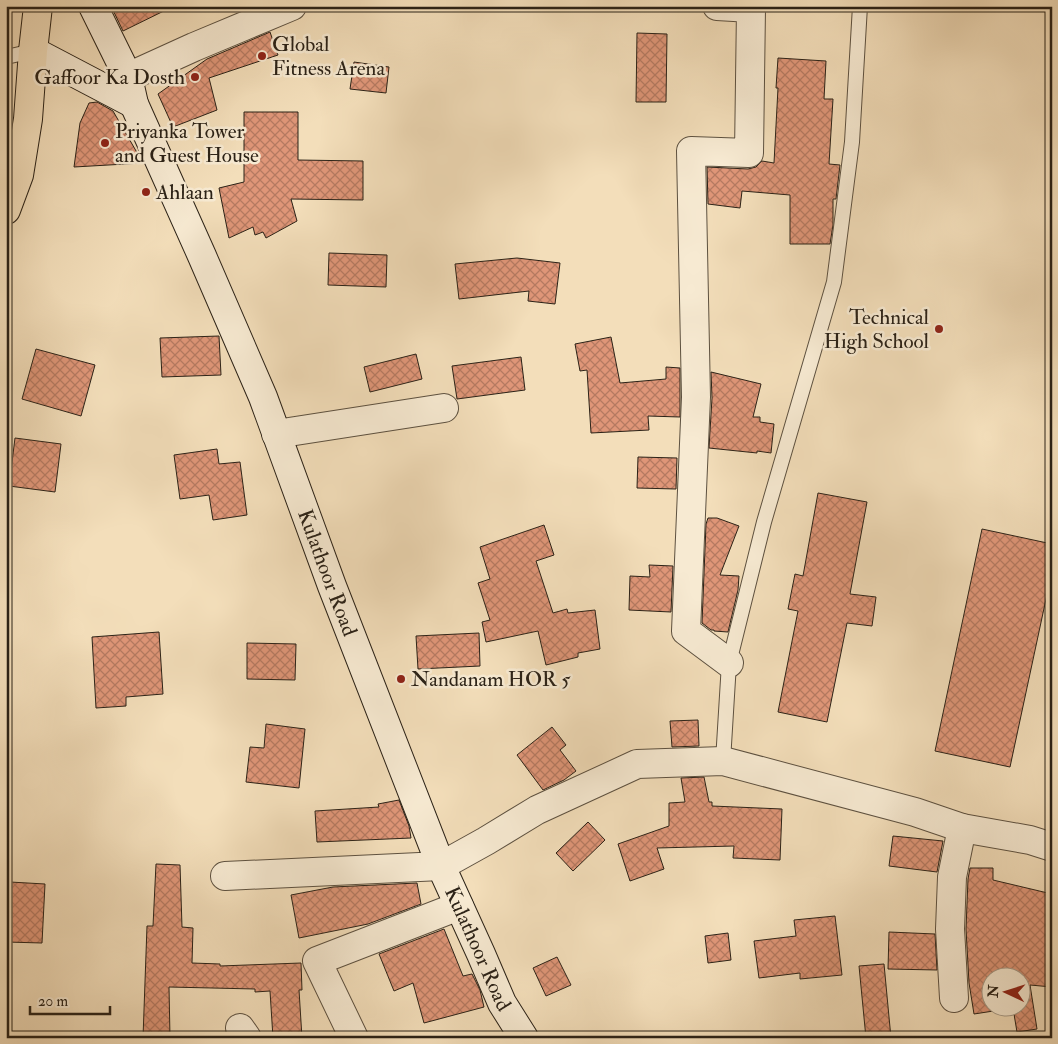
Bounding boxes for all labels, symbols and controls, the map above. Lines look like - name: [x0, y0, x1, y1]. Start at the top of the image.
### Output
- place label: Global Fitness Arena: [272, 31, 385, 82]
- marker: Global Fitness Arena: [256, 50, 268, 62]
- place label: Gaffoor Ka Dosth: [34, 64, 185, 91]
- marker: Gaffoor Ka Dosth: [189, 71, 201, 83]
- place label: Priyanka Tower and Guest House: [115, 118, 259, 169]
- marker: Priyanka Tower and Guest House: [99, 137, 111, 149]
- place label: Ahlaan: [155, 179, 214, 206]
- marker: Ahlaan: [140, 186, 152, 198]
- place label: Technical High School: [824, 304, 930, 355]
- marker: Technical High School: [933, 323, 945, 335]
- street label: Kulathoor Road: [292, 505, 364, 641]
- place label: Nandanam HOR 5: [411, 666, 571, 693]
- marker: Nandanam HOR 5: [395, 673, 407, 685]
- street label: Kulathoor Road: [438, 882, 518, 1017]
- north arrow: [980, 966, 1030, 1016]
- scale bar: [30, 984, 110, 1016]
- text: N: [985, 984, 1002, 999]
- text: 20 m: [38, 992, 68, 1011]

